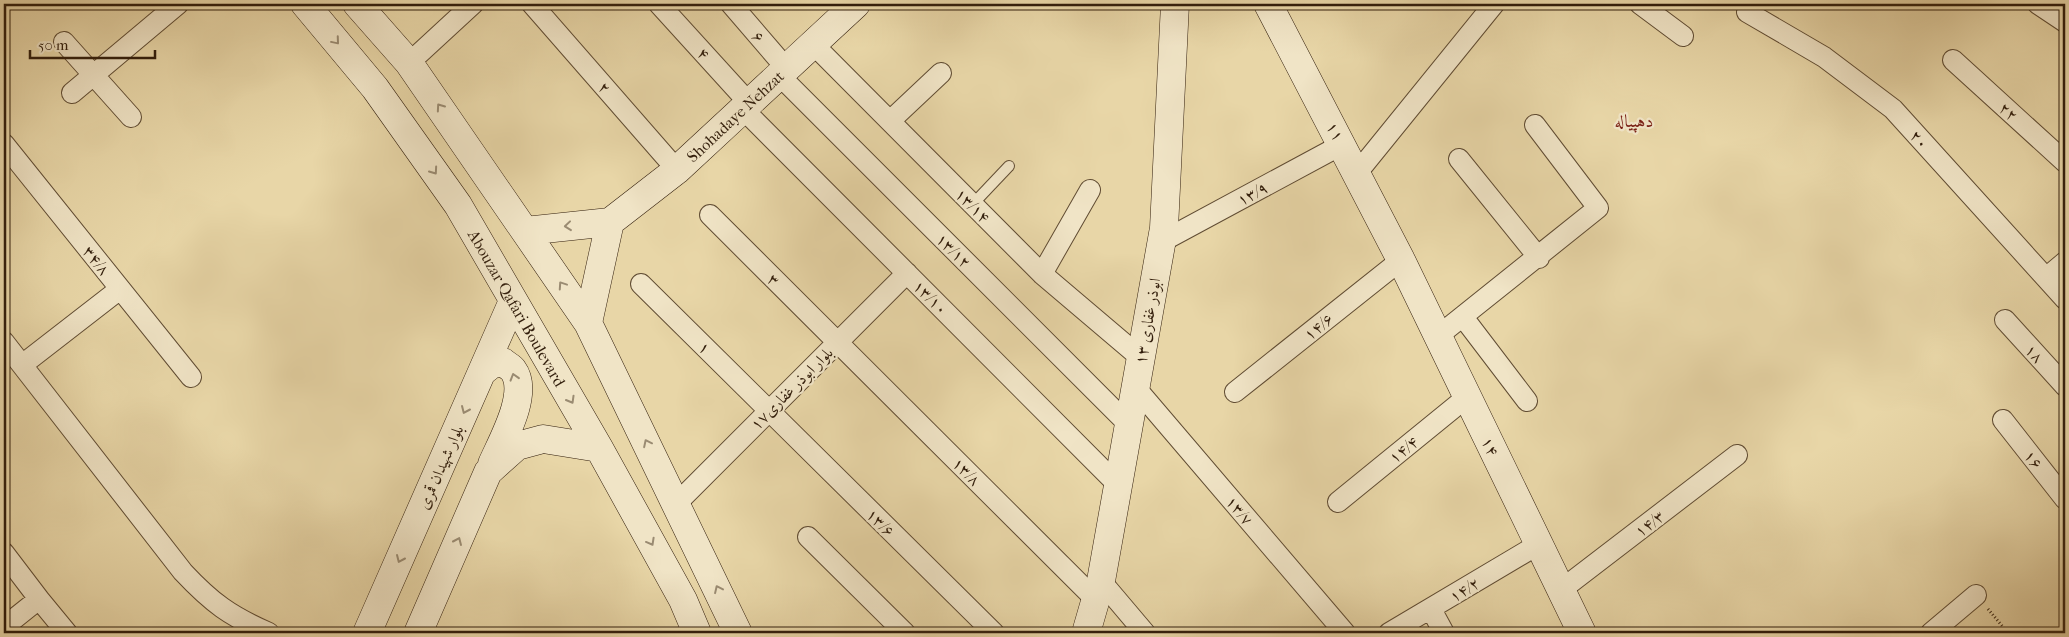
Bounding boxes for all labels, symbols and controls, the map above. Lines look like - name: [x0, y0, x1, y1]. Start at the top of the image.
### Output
- street label: ۶: [748, 27, 769, 46]
- scale bar: [30, 28, 155, 60]
- text: 50 m: [38, 36, 69, 54]
- one-way arrow: [330, 36, 339, 45]
- street label: ۴: [693, 43, 714, 63]
- street label: Shohadaye Nehzat: [683, 66, 788, 166]
- street label: ۲: [594, 78, 615, 97]
- street label: ۲۲: [1995, 98, 2022, 125]
- one-way arrow: [437, 104, 446, 113]
- district label: دهپیاله: [1615, 111, 1653, 133]
- street label: ۱۱: [1323, 119, 1348, 144]
- street label: ۲۰: [1906, 126, 1933, 153]
- one-way arrow: [428, 165, 437, 175]
- street label: ۱۳/۹: [1234, 178, 1271, 209]
- street label: ۱۳/۱۴: [951, 184, 994, 227]
- one-way arrow: [563, 221, 571, 232]
- street label: Abouzar Qafari Boulevard: [463, 226, 569, 390]
- street label: ۱۳/۱۲: [932, 229, 975, 272]
- street label: ۳۴/۸: [79, 242, 114, 279]
- street label: ۳: [764, 269, 784, 289]
- street label: ۱۳/۱۰: [909, 276, 952, 319]
- street label: ۱۳ ابوذر غفاری: [1131, 277, 1165, 366]
- one-way arrow: [559, 281, 568, 290]
- street label: ۱۴/۶: [1300, 309, 1337, 344]
- street label: ۱: [695, 337, 715, 357]
- street label: ۱۸: [2021, 340, 2048, 367]
- street label: بلوار ابوذر غفاری۱۷: [746, 343, 837, 434]
- one-way arrow: [510, 374, 520, 382]
- one-way arrow: [565, 395, 575, 404]
- one-way arrow: [461, 405, 472, 414]
- street label: بلوار شهیدان قمری: [414, 422, 468, 513]
- street label: ۱۴/۴: [1385, 432, 1422, 467]
- street label: ۱۴: [1478, 434, 1503, 459]
- one-way arrow: [643, 439, 653, 448]
- street label: ۱۶: [2020, 446, 2047, 473]
- street label: ۱۳/۸: [949, 453, 985, 489]
- street label: ۱۳/۷: [1222, 492, 1257, 529]
- street label: ۱۳/۶: [863, 504, 899, 540]
- street label: ۱۴/۳: [1631, 506, 1668, 541]
- one-way arrow: [645, 536, 655, 545]
- one-way arrow: [452, 537, 463, 546]
- one-way arrow: [395, 554, 406, 563]
- street label: ۱۴/۲: [1446, 573, 1483, 606]
- one-way arrow: [714, 585, 725, 594]

